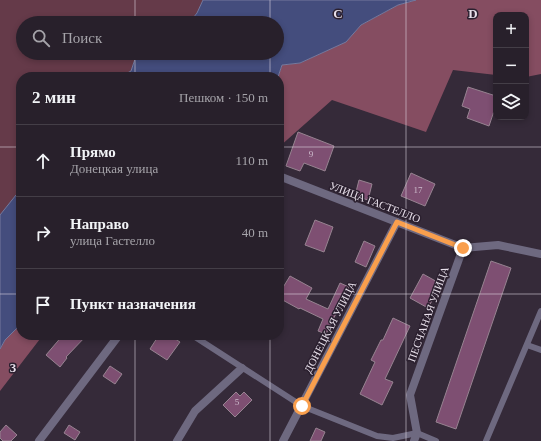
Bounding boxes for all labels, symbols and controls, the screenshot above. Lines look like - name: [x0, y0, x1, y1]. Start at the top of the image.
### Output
- text: C: [333, 6, 343, 21]
- text: D: [468, 6, 478, 21]
- map controls: [493, 12, 529, 120]
- button: +: [493, 12, 529, 48]
- search box: [16, 16, 284, 60]
- icon: search: [30, 27, 52, 49]
- text: Поиск: [62, 30, 102, 46]
- button: −: [493, 48, 529, 84]
- button: layers: [493, 84, 529, 120]
- text: 2 мин: [32, 88, 76, 107]
- text: Пешком · 150 m: [179, 90, 268, 105]
- text: Прямо: [70, 144, 116, 160]
- house number: 9: [309, 149, 314, 159]
- icon: ahead: [32, 150, 54, 172]
- text: 110 m: [236, 153, 268, 168]
- text: Донецкая улица: [70, 161, 158, 176]
- street label: УЛИЦА ГАСТЕЛЛО: [328, 179, 422, 225]
- house number: 17: [414, 185, 423, 195]
- text: Направо: [70, 216, 129, 232]
- icon: right: [32, 222, 54, 244]
- text: 40 m: [242, 225, 268, 240]
- text: улица Гастелло: [70, 233, 155, 248]
- route end: [454, 239, 472, 257]
- street label: ПЕСЧАНАЯ УЛИЦА: [405, 265, 451, 363]
- street label: ДОНЕЦКАЯ УЛИЦА: [302, 279, 358, 375]
- icon: arrive: [32, 294, 54, 316]
- text: Пункт назначения: [70, 296, 196, 312]
- text: 3: [10, 360, 17, 375]
- house number: 5: [235, 397, 240, 407]
- route start: [293, 397, 311, 415]

